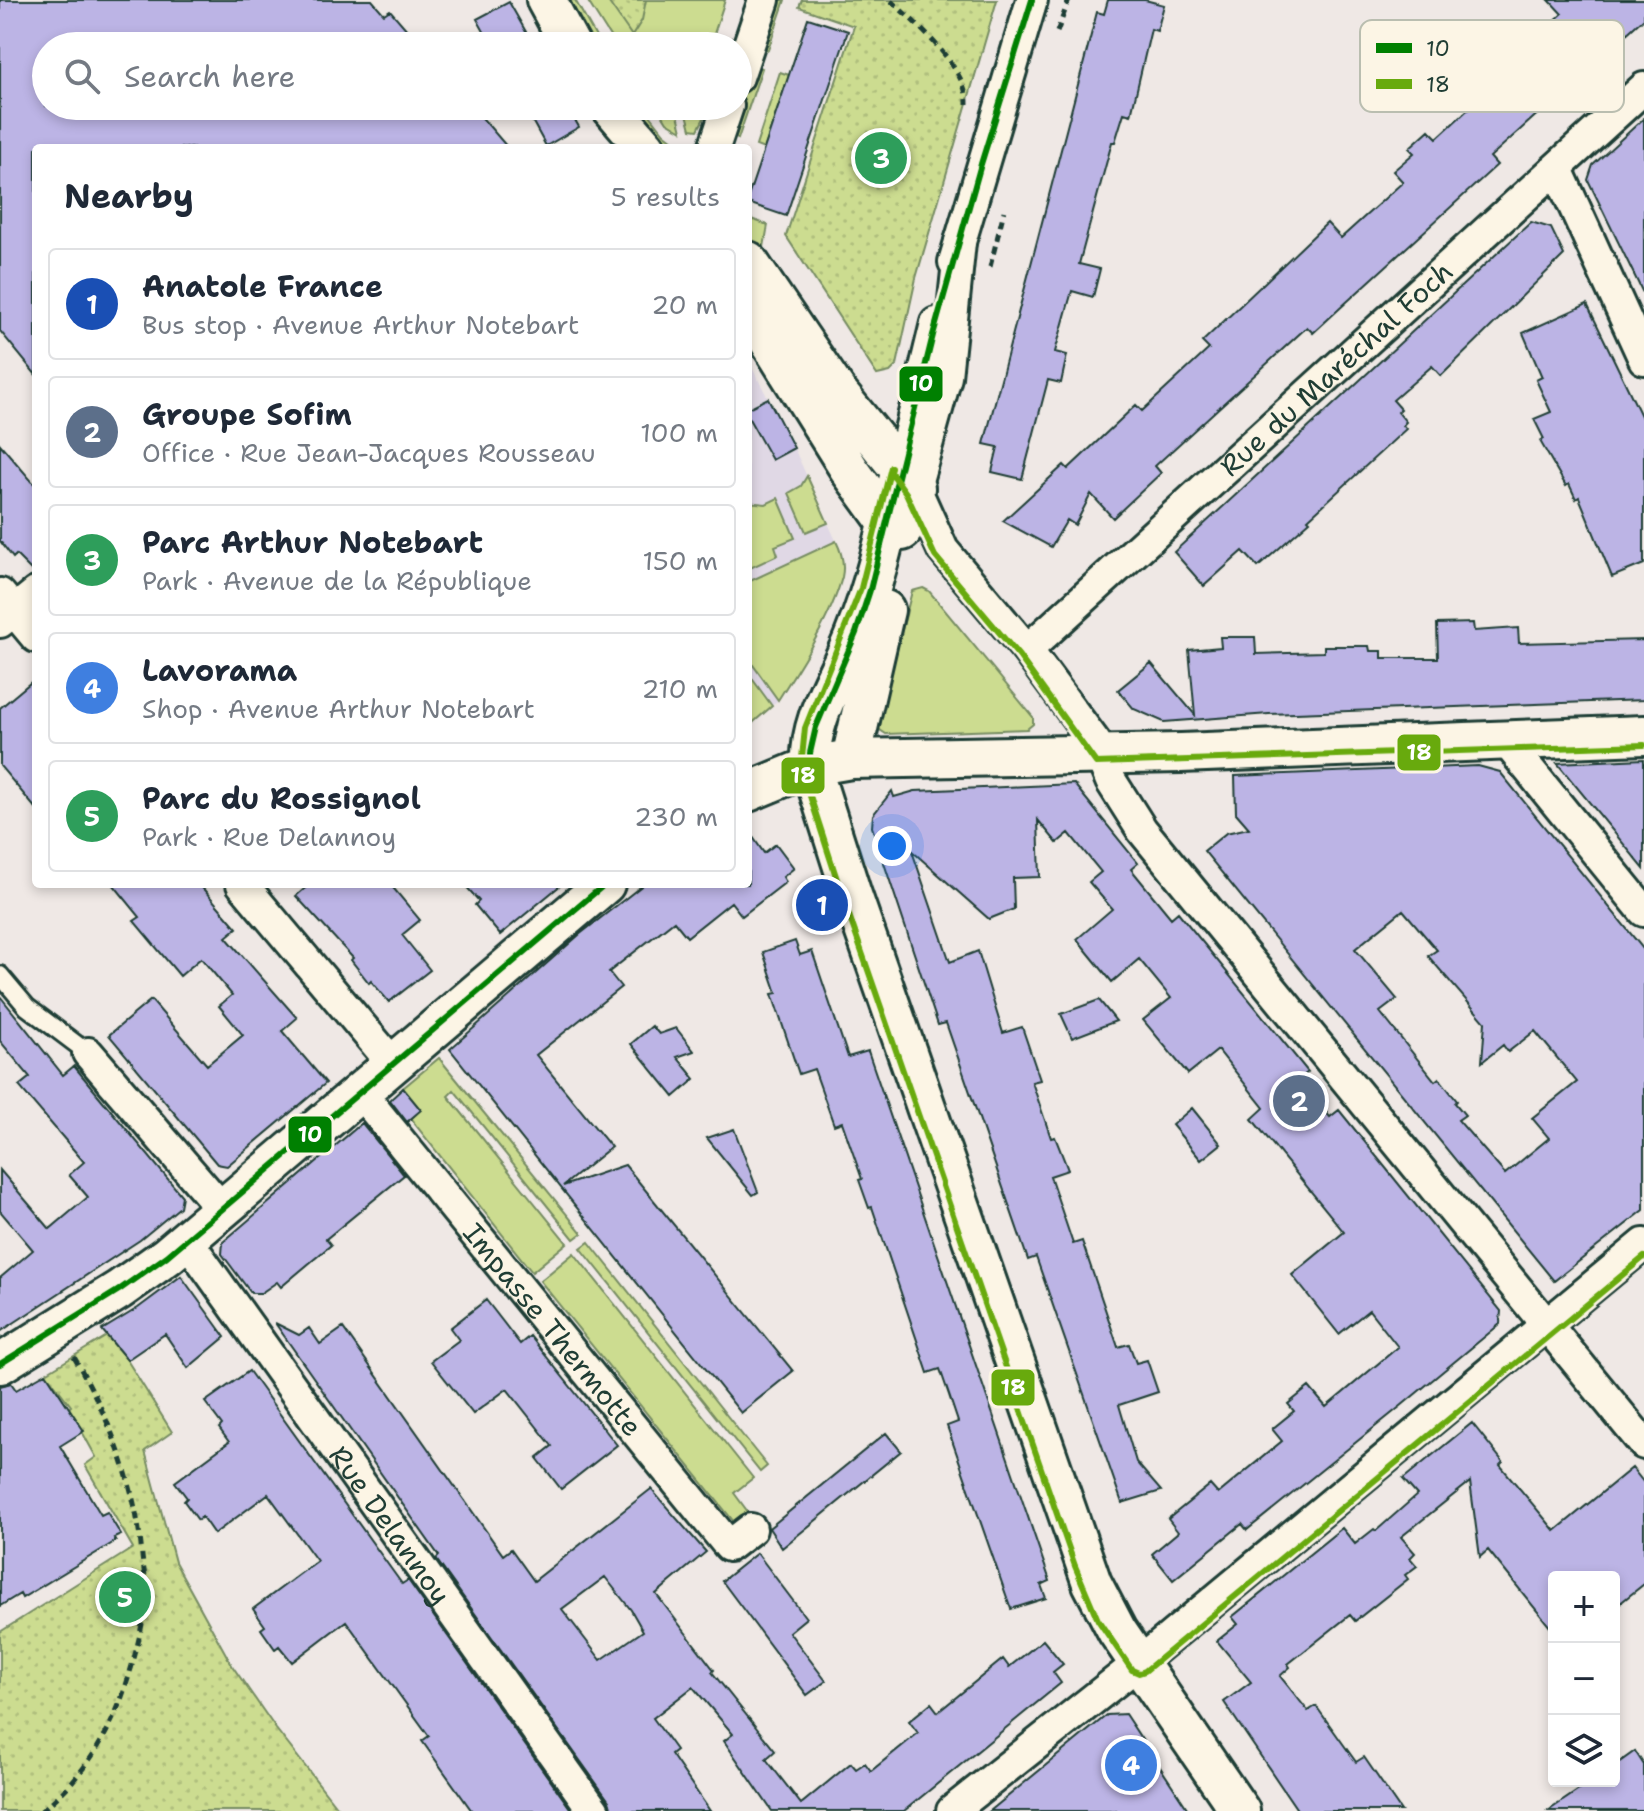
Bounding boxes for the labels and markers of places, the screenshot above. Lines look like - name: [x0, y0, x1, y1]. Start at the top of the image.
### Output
- pin: 3: [855, 128, 907, 188]
- pin: 1: [796, 875, 848, 935]
- pin: 2: [1273, 1071, 1325, 1131]
- pin: 5: [99, 1567, 151, 1627]
- pin: 4: [1105, 1735, 1157, 1795]

